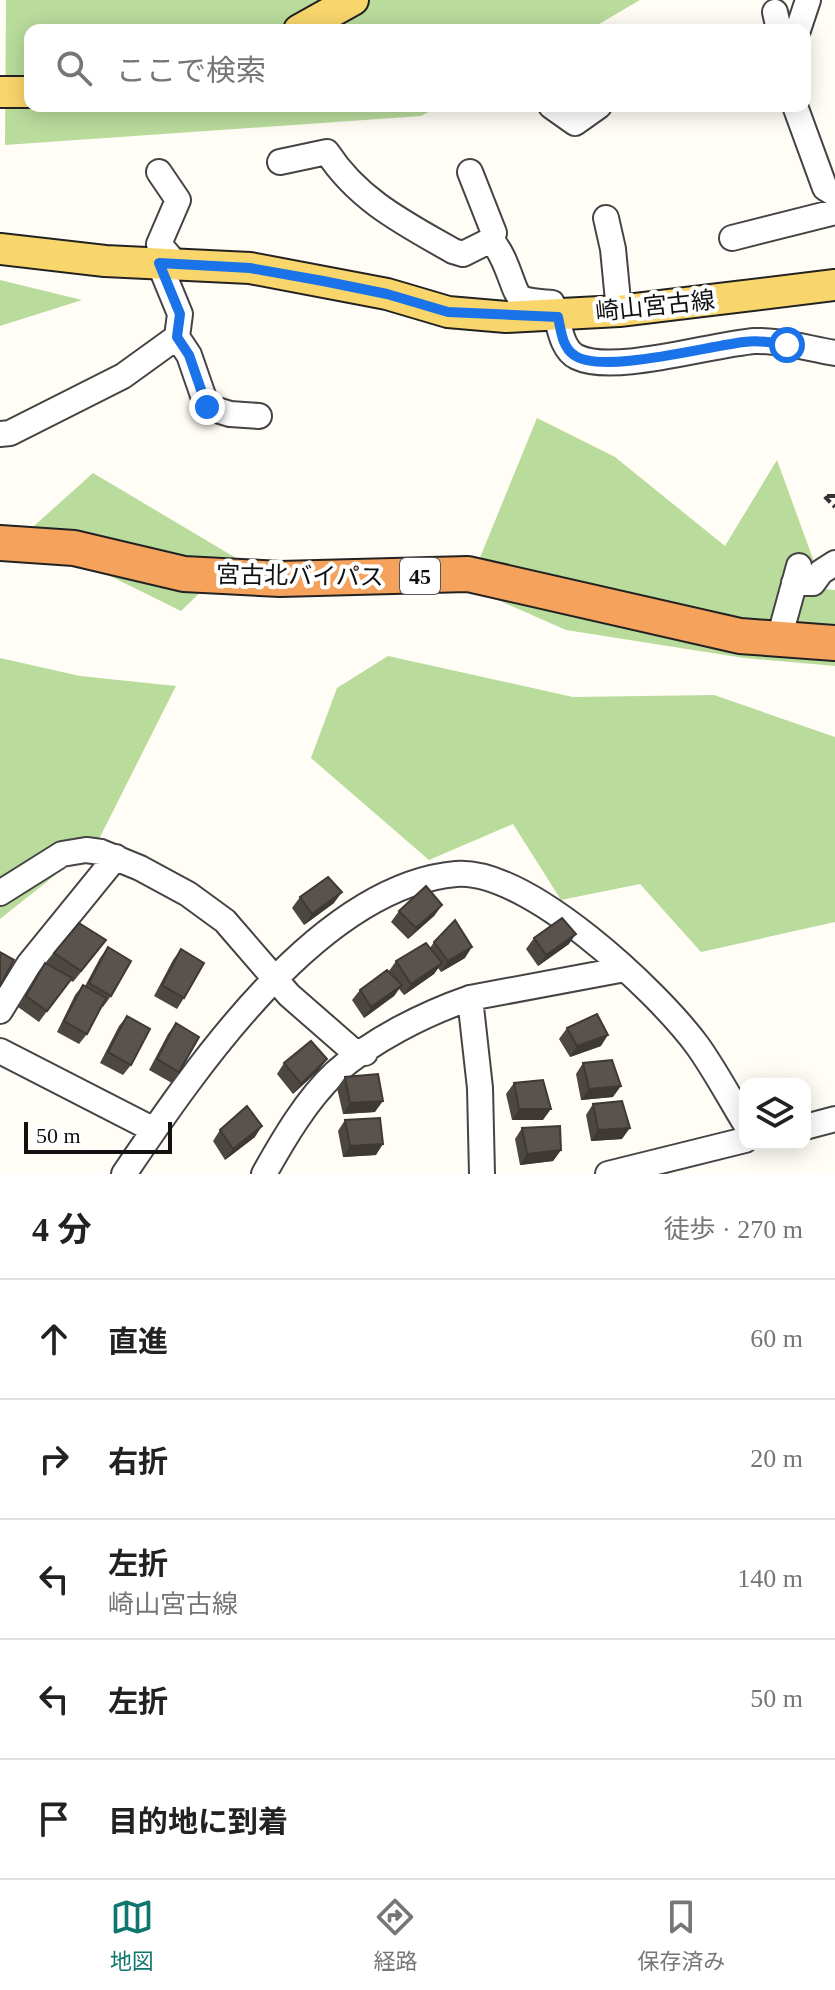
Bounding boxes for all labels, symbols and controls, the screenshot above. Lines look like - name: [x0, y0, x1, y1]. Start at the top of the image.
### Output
- search box: [24, 24, 811, 112]
- icon: search: [52, 46, 96, 90]
- text: ここで検索: [116, 54, 266, 87]
- street label: 崎山宮古線: [594, 287, 716, 325]
- route start: [769, 327, 805, 363]
- route end: [189, 389, 225, 425]
- road number: 45: [400, 558, 440, 594]
- street label: 宮古北バイパス: [216, 562, 384, 590]
- map controls: [739, 1078, 811, 1150]
- button: layers: [739, 1078, 811, 1150]
- scale bar: [24, 1118, 172, 1154]
- text: 50 m: [36, 1123, 81, 1148]
- text: 4 分: [32, 1211, 92, 1248]
- text: 徒歩 · 270 m: [664, 1215, 803, 1244]
- icon: ahead: [32, 1317, 76, 1361]
- text: 60 m: [750, 1324, 803, 1353]
- text: 直進: [108, 1325, 168, 1358]
- icon: right: [32, 1437, 76, 1481]
- text: 20 m: [750, 1444, 803, 1473]
- text: 右折: [108, 1445, 168, 1478]
- text: 左折: [108, 1547, 168, 1580]
- icon: left: [32, 1557, 76, 1601]
- text: 140 m: [737, 1564, 803, 1593]
- text: 崎山宮古線: [108, 1590, 238, 1619]
- icon: left: [32, 1677, 76, 1721]
- text: 50 m: [750, 1684, 803, 1713]
- text: 左折: [108, 1685, 168, 1718]
- icon: arrive: [32, 1797, 76, 1841]
- text: 目的地に到着: [108, 1805, 288, 1838]
- tab: 地図: [110, 1895, 154, 1975]
- tab: 経路: [373, 1895, 417, 1975]
- tab: 保存済み: [637, 1895, 725, 1975]

